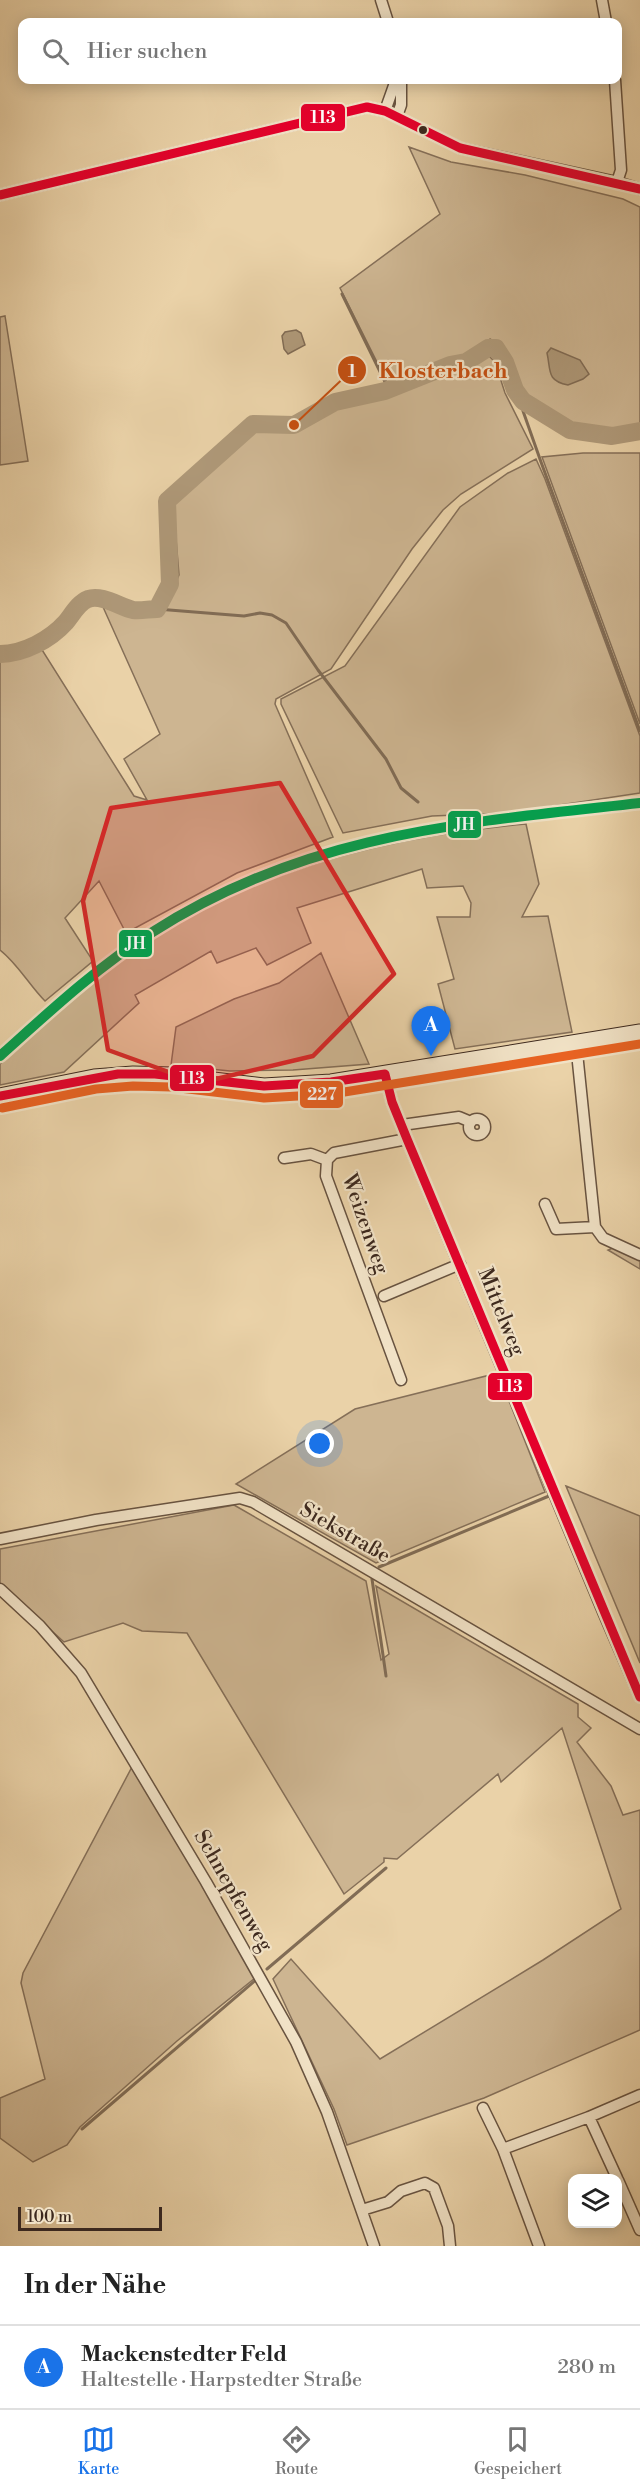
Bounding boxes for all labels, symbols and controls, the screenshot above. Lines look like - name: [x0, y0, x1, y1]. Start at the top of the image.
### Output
- search box: [18, 18, 622, 84]
- icon: search: [39, 35, 72, 68]
- text: Hier suchen: [87, 38, 207, 65]
- line badge: 113: [300, 103, 346, 132]
- text: 113: [310, 108, 336, 128]
- unlabelled marker: [417, 124, 429, 136]
- callout: Klosterbach: [337, 350, 520, 390]
- text: Klosterbach: [379, 358, 508, 385]
- text: 1: [348, 360, 357, 383]
- line badge: JH: [447, 810, 482, 839]
- text: JH: [453, 815, 475, 835]
- line badge: JH: [118, 929, 153, 958]
- text: JH: [124, 934, 146, 954]
- pin: A: [412, 1006, 450, 1056]
- line badge: 113: [169, 1064, 215, 1092]
- text: 113: [179, 1069, 205, 1089]
- line badge: 227: [299, 1080, 344, 1109]
- text: 227: [307, 1085, 337, 1105]
- street label: Weizenweg: [335, 1170, 394, 1278]
- street label: Mittelweg: [472, 1264, 530, 1360]
- line badge: 113: [487, 1372, 533, 1401]
- text: 113: [497, 1377, 523, 1397]
- your location: [305, 1429, 334, 1458]
- street label: Siekstraße: [295, 1497, 395, 1569]
- street label: Schnepfenweg: [188, 1826, 278, 1957]
- map controls: [568, 2174, 622, 2228]
- button: layers: [568, 2174, 622, 2228]
- scale bar: [18, 2204, 162, 2232]
- text: 100 m: [27, 2207, 72, 2227]
- text: In der Nähe: [24, 2269, 166, 2301]
- text: Mackenstedter Feld: [81, 2341, 287, 2368]
- text: A: [36, 2355, 51, 2380]
- text: 280 m: [557, 2355, 616, 2380]
- text: Haltestelle · Harpstedter Straße: [81, 2368, 362, 2393]
- tab: Karte: [78, 2423, 119, 2479]
- tab: Route: [275, 2423, 318, 2479]
- tab: Gespeichert: [474, 2423, 562, 2479]

